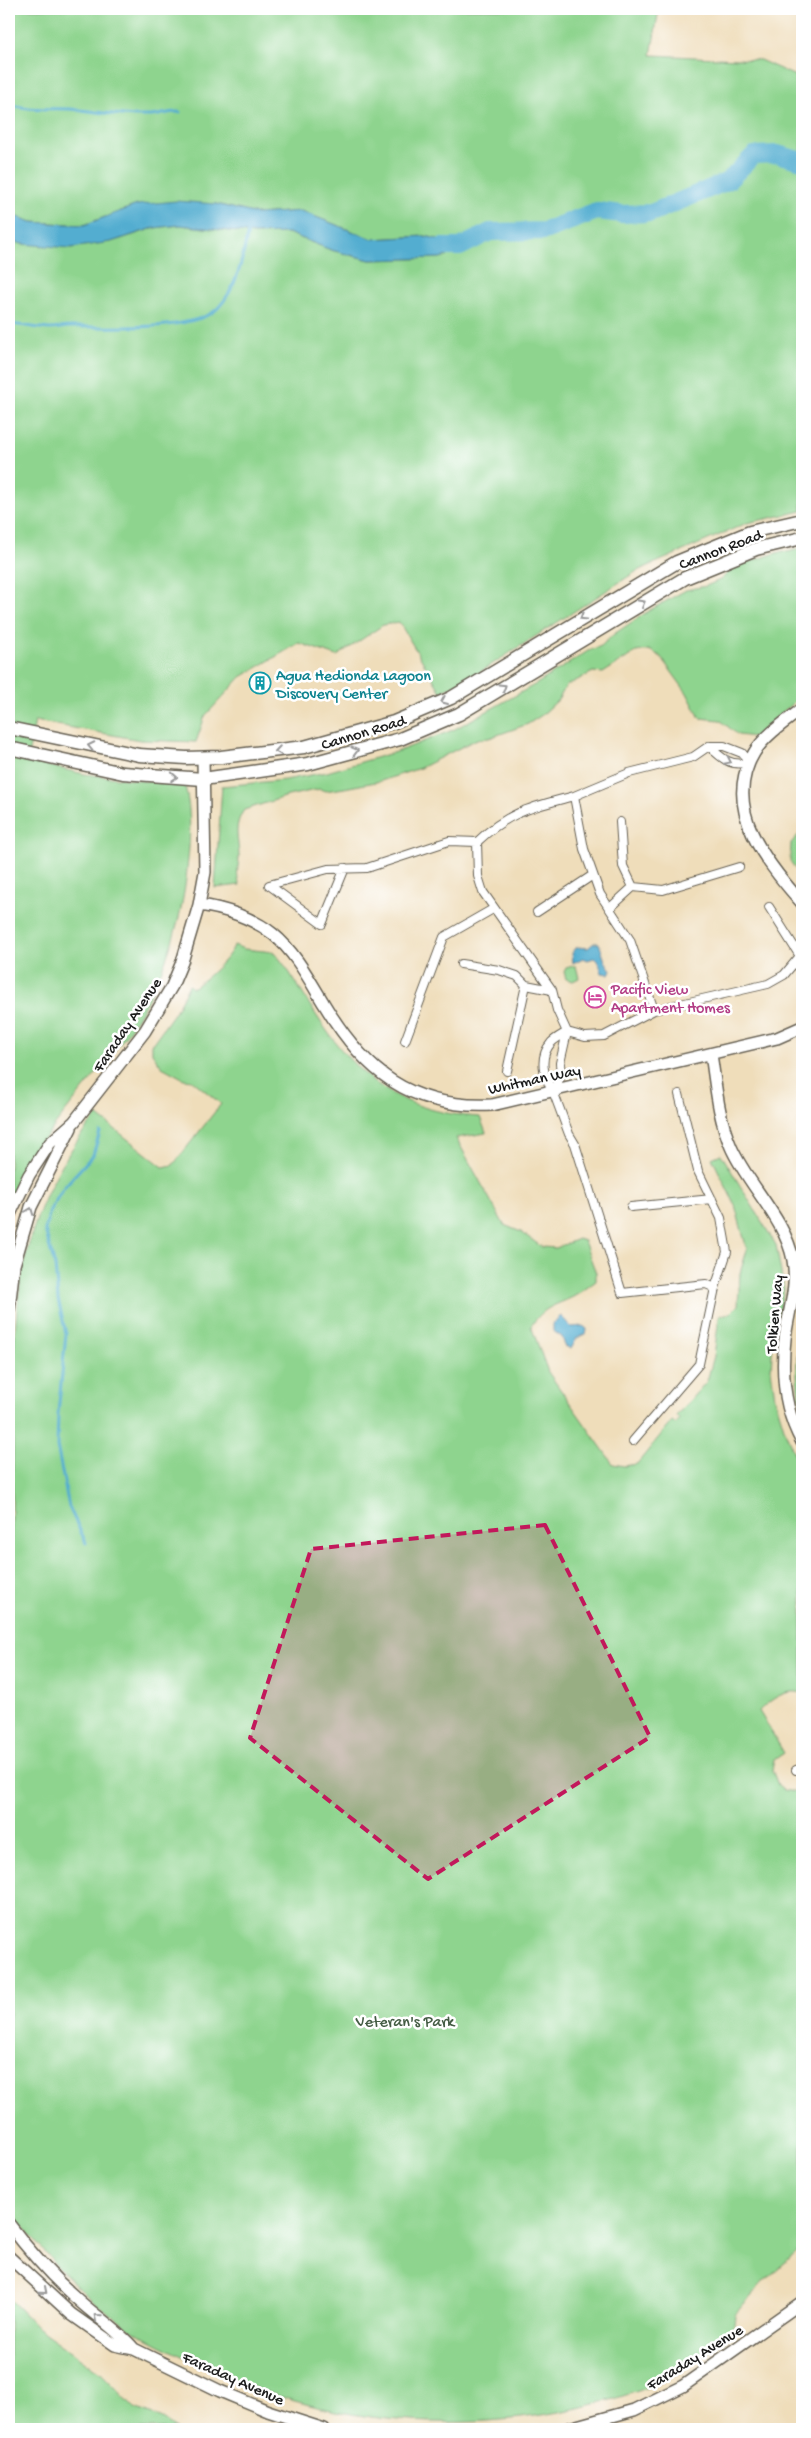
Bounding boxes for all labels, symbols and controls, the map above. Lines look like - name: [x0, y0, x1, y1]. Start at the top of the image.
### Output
- street label: Cannon Road: [677, 526, 767, 576]
- one-way arrow: [636, 599, 645, 609]
- one-way arrow: [580, 611, 589, 620]
- place label: Agua Hedionda Lagoon Discovery Center: [275, 668, 431, 705]
- building icon: Agua Hedionda Lagoon Discovery Center: [248, 671, 272, 695]
- one-way arrow: [498, 684, 507, 694]
- one-way arrow: [440, 695, 449, 705]
- street label: Cannon Road: [319, 712, 410, 756]
- one-way arrow: [86, 742, 95, 752]
- one-way arrow: [274, 746, 283, 756]
- one-way arrow: [350, 747, 358, 757]
- one-way arrow: [722, 754, 731, 764]
- one-way arrow: [170, 771, 178, 782]
- street label: Faraday Avenue: [90, 975, 168, 1078]
- place label: Pacific View Apartment Homes: [610, 982, 731, 1019]
- hotel icon: Pacific View Apartment Homes: [583, 985, 607, 1009]
- street label: Whitman Way: [487, 1062, 583, 1101]
- one-way arrow: [24, 1207, 34, 1216]
- street label: Tolkien Way: [764, 1274, 789, 1355]
- park label: Veteran's Park: [355, 2014, 456, 2033]
- one-way arrow: [39, 2285, 48, 2294]
- one-way arrow: [94, 2313, 103, 2322]
- street label: Faraday Avenue: [643, 2321, 748, 2397]
- street label: Faraday Avenue: [178, 2349, 287, 2411]

